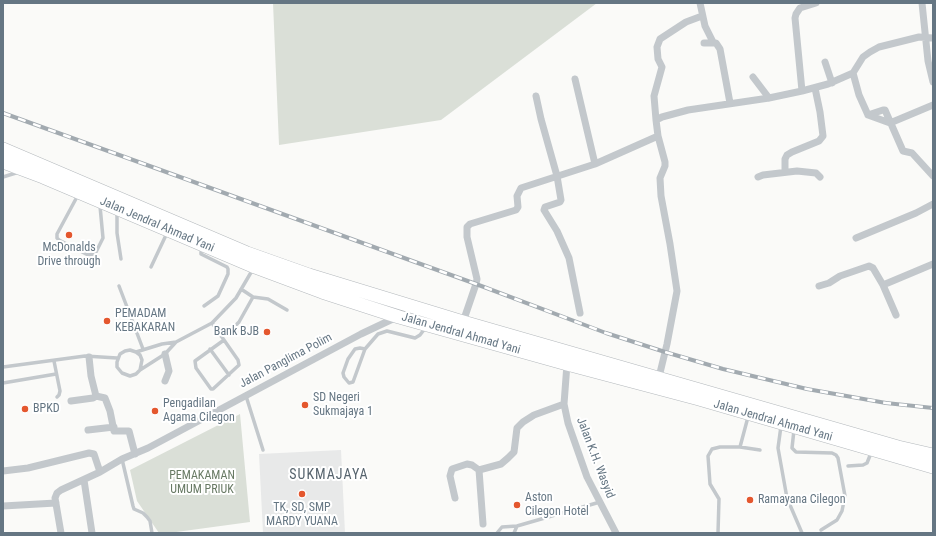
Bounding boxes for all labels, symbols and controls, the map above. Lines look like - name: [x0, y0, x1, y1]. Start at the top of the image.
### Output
- street label: Jalan Jendral Ahmad Yani: [98, 194, 216, 256]
- marker: McDonalds Drive through: [64, 230, 74, 240]
- place label: McDonalds Drive through: [37, 241, 101, 269]
- place label: PEMADAM KEBAKARAN: [115, 307, 175, 335]
- street label: Jalan Jendral Ahmad Yani: [400, 310, 522, 358]
- marker: PEMADAM KEBAKARAN: [102, 316, 112, 326]
- place label: Bank BJB: [214, 325, 259, 339]
- marker: Bank BJB: [262, 327, 272, 337]
- street label: Jalan Panglima Polim: [237, 330, 335, 392]
- place label: SD Negeri Sukmajaya 1: [313, 391, 373, 419]
- place label: Pengadilan Agama Cilegon: [163, 397, 235, 425]
- street label: Jalan Jendral Ahmad Yani: [712, 397, 834, 445]
- marker: SD Negeri Sukmajaya 1: [300, 400, 310, 410]
- place label: BPKD: [33, 402, 60, 416]
- marker: BPKD: [20, 404, 30, 414]
- marker: Pengadilan Agama Cilegon: [150, 406, 160, 416]
- street label: Jalan K.H. Wasyid: [573, 415, 617, 501]
- district label: SUKMAJAYA: [289, 467, 369, 483]
- park label: PEMAKAMAN UMUM PRIUK: [169, 469, 235, 497]
- marker: TK, SD, SMP MARDY YUANA: [297, 489, 307, 499]
- place label: Aston Cilegon Hotel: [525, 491, 589, 519]
- place label: Ramayana Cilegon: [758, 493, 845, 507]
- marker: Ramayana Cilegon: [745, 495, 755, 505]
- marker: Aston Cilegon Hotel: [512, 500, 522, 510]
- place label: TK, SD, SMP MARDY YUANA: [266, 501, 338, 529]

